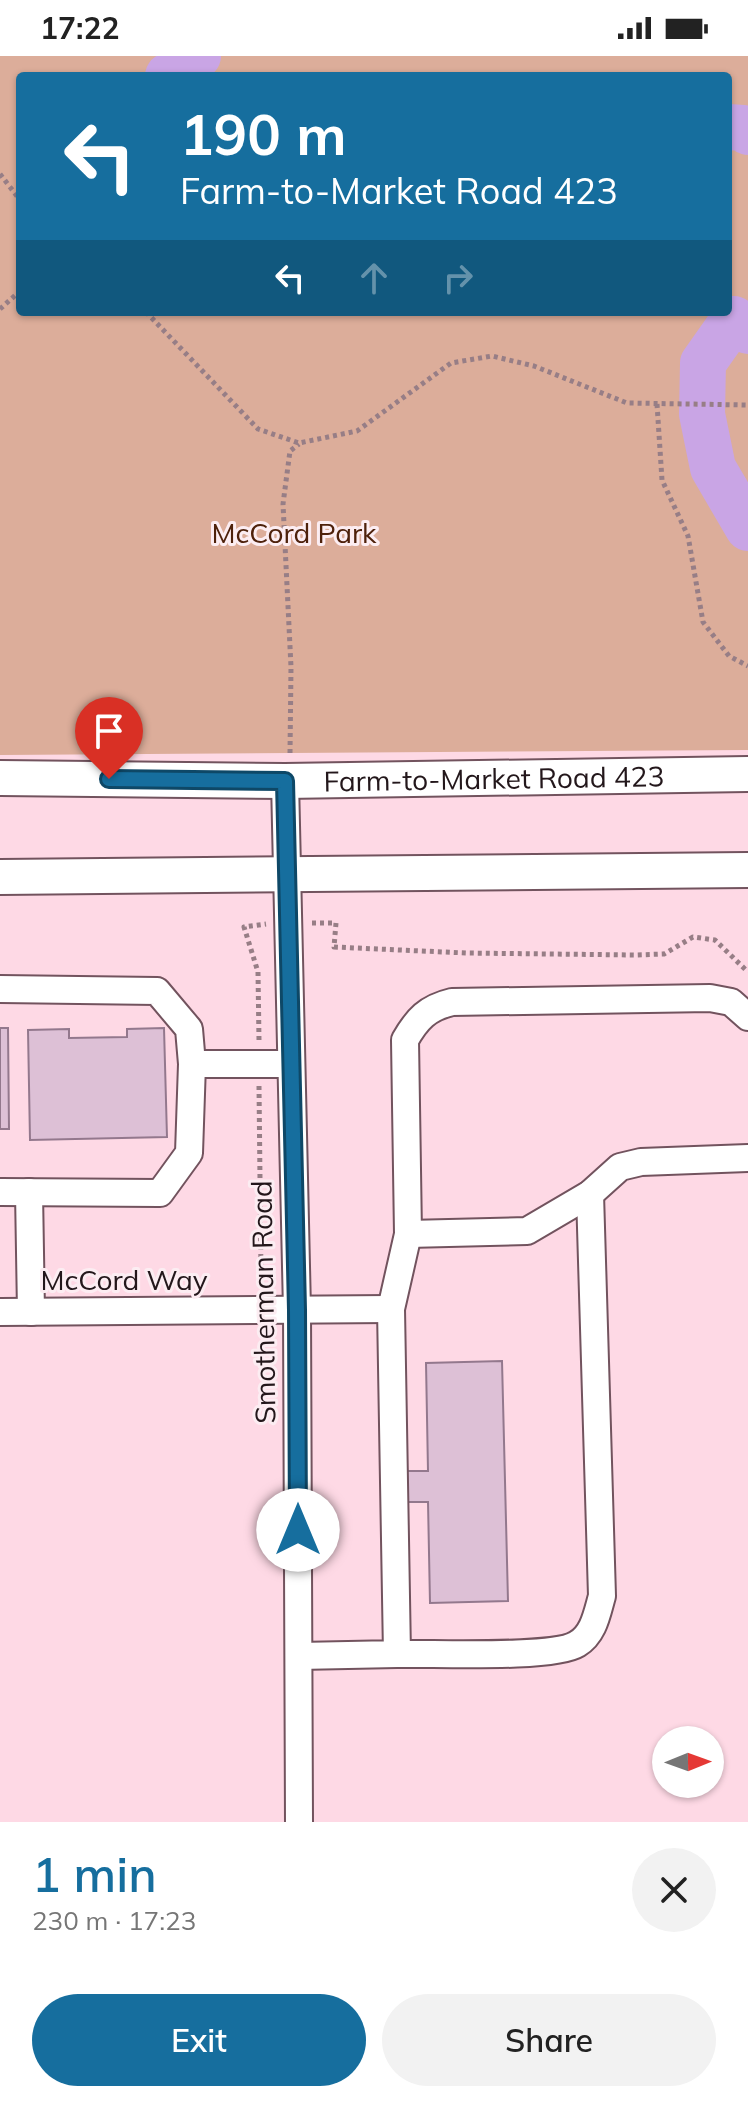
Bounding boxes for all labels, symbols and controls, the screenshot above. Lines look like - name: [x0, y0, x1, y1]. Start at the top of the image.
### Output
- text: 17:22: [40, 9, 119, 47]
- text: 190 m: [180, 99, 347, 169]
- icon: left: [48, 104, 152, 208]
- text: Farm-to-Market Road 423: [180, 168, 618, 213]
- icon: left: [268, 256, 312, 300]
- icon: ahead: [352, 256, 396, 300]
- icon: right: [436, 256, 480, 300]
- park label: McCord Park: [211, 515, 377, 550]
- pin: [75, 697, 143, 779]
- icon: arrive: [87, 709, 131, 753]
- street label: Farm-to-Market Road 423: [323, 758, 665, 798]
- street label: Smotherman Road: [243, 1180, 283, 1424]
- street label: McCord Way: [40, 1262, 208, 1297]
- position arrow: [256, 1488, 340, 1572]
- north arrow: [652, 1726, 724, 1798]
- map controls: [652, 1726, 724, 1798]
- text: 1 min: [32, 1844, 157, 1904]
- button: close: [632, 1848, 716, 1932]
- text: 230 m · 17:23: [32, 1904, 196, 1937]
- button: Exit: [32, 1994, 366, 2086]
- button: Share: [382, 1994, 716, 2086]

